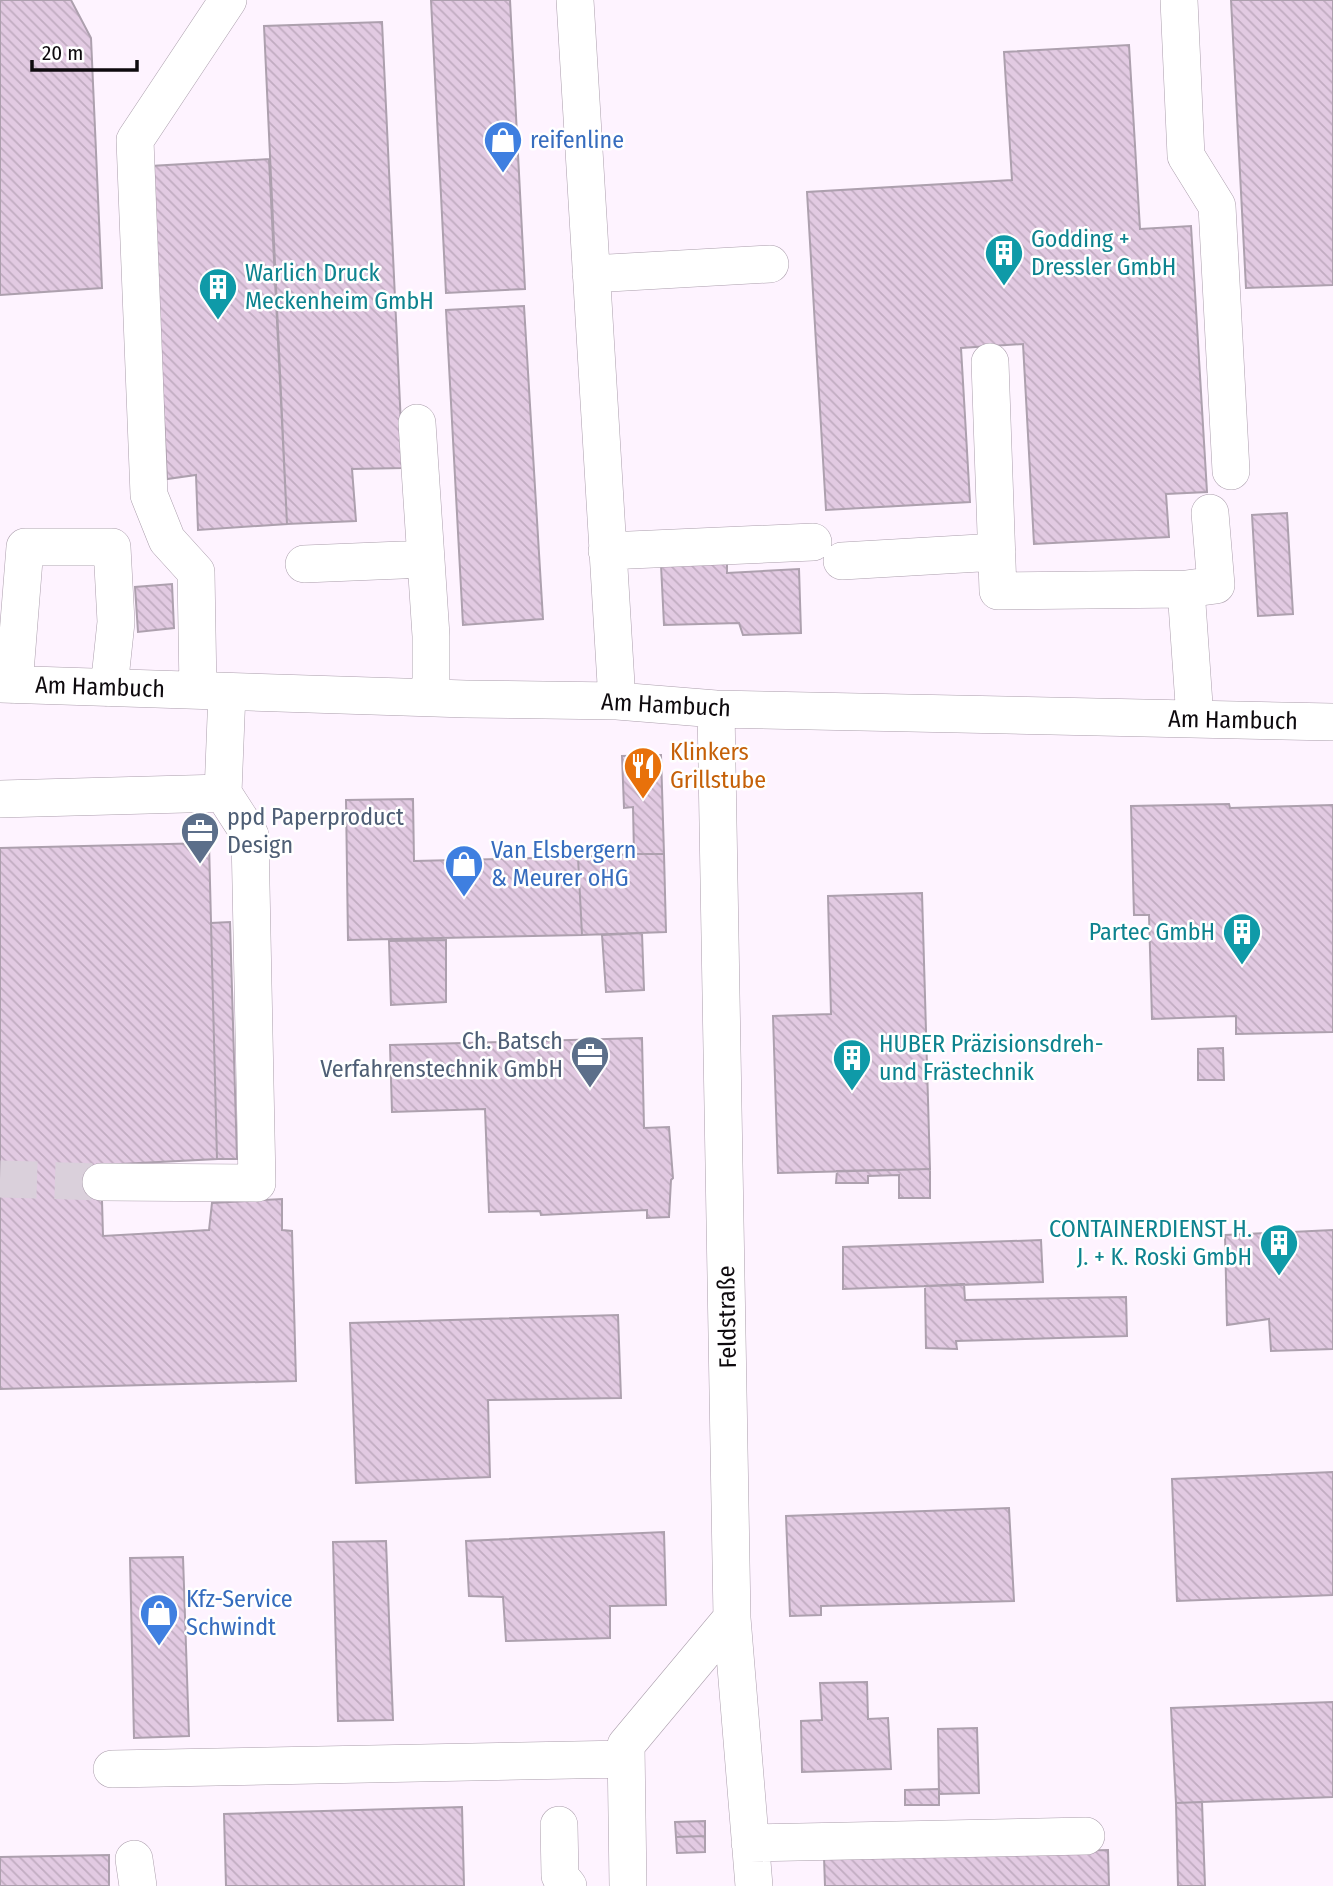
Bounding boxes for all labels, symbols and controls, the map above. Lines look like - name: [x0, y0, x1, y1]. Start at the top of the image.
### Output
- scale bar: [32, 28, 136, 72]
- text: 20 m: [42, 40, 83, 66]
- shop icon: reifenline: [482, 119, 524, 174]
- place label: reifenline: [530, 126, 624, 154]
- place label: Godding + Dressler GmbH: [1031, 225, 1176, 281]
- building icon: Godding + Dressler GmbH: [983, 232, 1025, 287]
- place label: Warlich Druck Meckenheim GmbH: [245, 259, 434, 315]
- building icon: Warlich Druck Meckenheim GmbH: [197, 266, 239, 321]
- street label: Am Hambuch: [35, 671, 165, 703]
- street label: Am Hambuch: [600, 688, 732, 722]
- street label: Am Hambuch: [1168, 705, 1298, 735]
- place label: Klinkers Grillstube: [670, 738, 766, 794]
- restaurant icon: Klinkers Grillstube: [622, 745, 664, 800]
- place label: ppd Paperproduct Design: [227, 803, 404, 859]
- office icon: ppd Paperproduct Design: [179, 810, 221, 865]
- place label: Van Elsbergern & Meurer oHG: [491, 836, 636, 892]
- shop icon: Van Elsbergern & Meurer oHG: [443, 843, 485, 898]
- building icon: Partec GmbH: [1221, 911, 1263, 966]
- place label: Partec GmbH: [1089, 918, 1215, 946]
- place label: Ch. Batsch Verfahrenstechnik GmbH: [320, 1027, 563, 1083]
- place label: HUBER Präzisionsdreh- und Frästechnik: [879, 1030, 1104, 1086]
- office icon: Ch. Batsch Verfahrenstechnik GmbH: [569, 1034, 611, 1089]
- building icon: HUBER Präzisionsdreh- und Frästechnik: [831, 1037, 873, 1092]
- place label: CONTAINERDIENST H. J. + K. Roski GmbH: [1049, 1215, 1252, 1271]
- building icon: CONTAINERDIENST H. J. + K. Roski GmbH: [1258, 1222, 1300, 1277]
- street label: Feldstraße: [712, 1265, 742, 1369]
- place label: Kfz-Service Schwindt: [186, 1585, 293, 1641]
- shop icon: Kfz-Service Schwindt: [138, 1592, 180, 1647]

